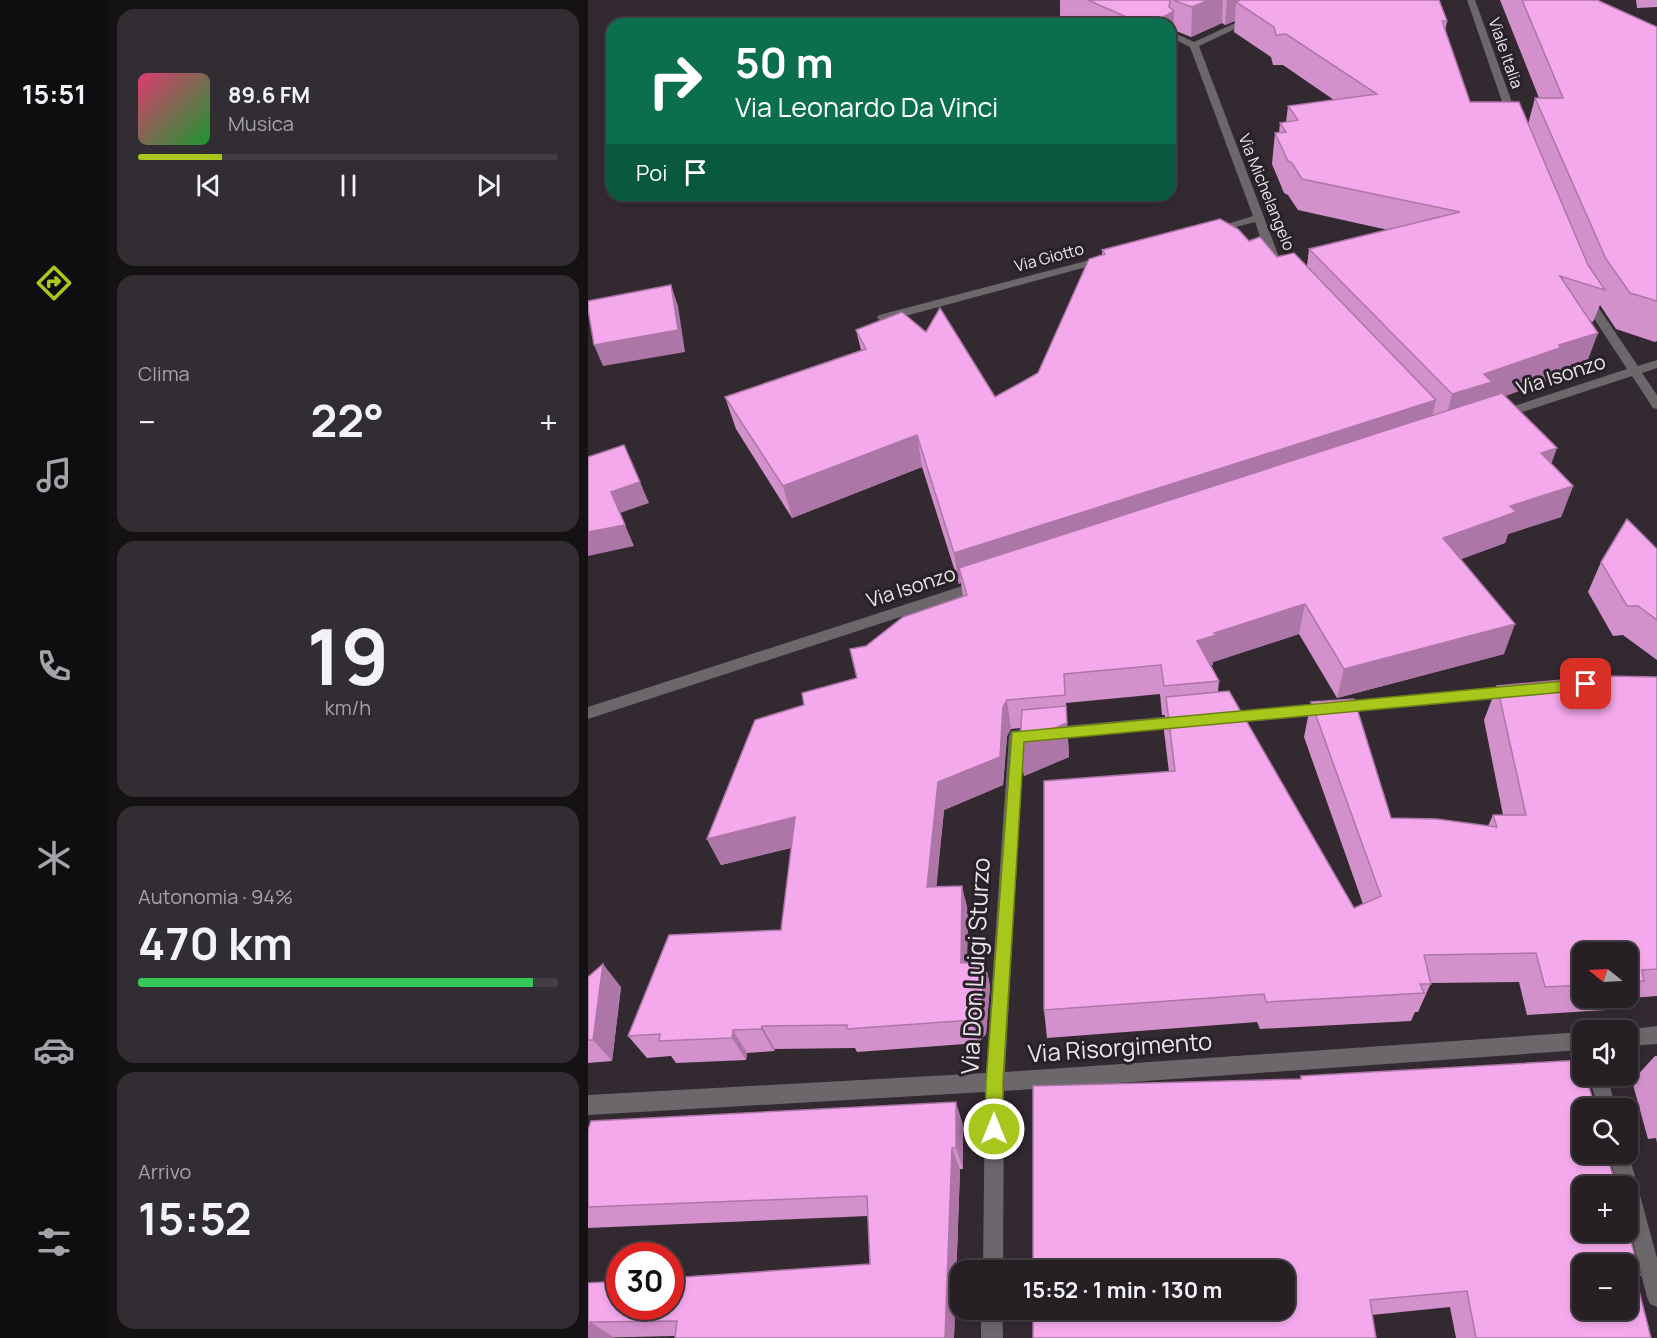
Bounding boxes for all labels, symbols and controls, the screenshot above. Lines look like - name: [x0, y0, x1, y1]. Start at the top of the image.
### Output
- street label: Viale Italia: [1484, 15, 1528, 91]
- text: 50 m: [735, 33, 833, 91]
- icon: right: [636, 42, 714, 120]
- text: 15:51: [22, 75, 86, 112]
- text: 89.6 FM: [228, 80, 310, 110]
- text: Via Leonardo Da Vinci: [735, 88, 998, 125]
- text: Musica: [228, 110, 294, 137]
- street label: Via Michelangelo: [1234, 130, 1300, 254]
- icon: arrive: [679, 156, 712, 189]
- text: Poi: [636, 158, 667, 188]
- icon: previous: [192, 169, 225, 202]
- icon: pause: [332, 169, 365, 202]
- icon: next: [472, 169, 505, 202]
- street label: Via Giotto: [1012, 237, 1086, 277]
- icon: directions: [33, 262, 75, 304]
- street label: Via Isonzo: [1513, 347, 1609, 402]
- text: Clima: [138, 360, 190, 387]
- text: 22°: [310, 389, 384, 451]
- text: −: [138, 399, 156, 444]
- text: +: [539, 399, 558, 444]
- icon: music: [33, 454, 75, 496]
- street label: Via Isonzo: [863, 559, 959, 614]
- text: 19: [307, 602, 389, 708]
- icon: phone: [33, 645, 75, 687]
- pin: [1560, 658, 1611, 709]
- icon: arrive: [1569, 667, 1602, 700]
- text: km/h: [325, 694, 371, 721]
- icon: climate: [33, 837, 75, 879]
- street label: Via Don Luigi Sturzo: [952, 857, 997, 1075]
- text: Autonomia · 94%: [138, 883, 293, 910]
- text: 470 km: [138, 912, 293, 974]
- north arrow: [1572, 942, 1638, 1008]
- map controls: [1572, 942, 1638, 1320]
- button: sound: [1572, 1020, 1638, 1086]
- street label: Via Risorgimento: [1027, 1024, 1213, 1069]
- icon: car: [33, 1029, 75, 1071]
- position arrow: [962, 1097, 1026, 1161]
- button: search: [1572, 1098, 1638, 1164]
- text: Arrivo: [138, 1158, 191, 1185]
- button: +: [1572, 1176, 1638, 1242]
- text: 15:52: [138, 1187, 252, 1249]
- icon: filters: [33, 1221, 75, 1263]
- speed limit sign: 30: [606, 1242, 684, 1320]
- button: −: [1572, 1254, 1638, 1320]
- text: 15:52 · 1 min · 130 m: [1023, 1275, 1222, 1305]

